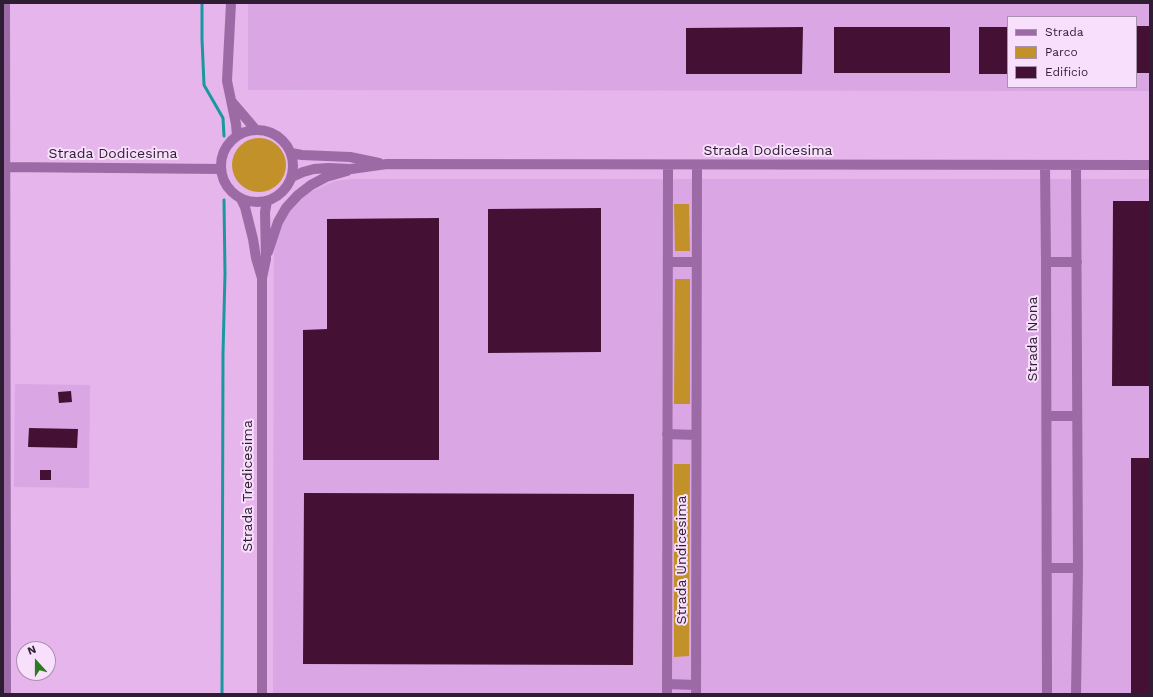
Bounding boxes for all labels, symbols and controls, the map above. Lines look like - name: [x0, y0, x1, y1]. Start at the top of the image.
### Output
- legend: [1007, 16, 1137, 88]
- text: Strada: [1045, 25, 1084, 39]
- text: Parco: [1045, 45, 1078, 59]
- text: Edificio: [1045, 65, 1088, 79]
- street label: Strada Dodicesima: [703, 143, 833, 159]
- street label: Strada Dodicesima: [48, 146, 178, 162]
- street label: Strada Nona: [1025, 297, 1041, 381]
- street label: Strada Tredicesima: [240, 420, 256, 552]
- street label: Strada Undicesima: [674, 495, 690, 625]
- north arrow: [16, 641, 56, 681]
- text: N: [26, 643, 38, 658]

